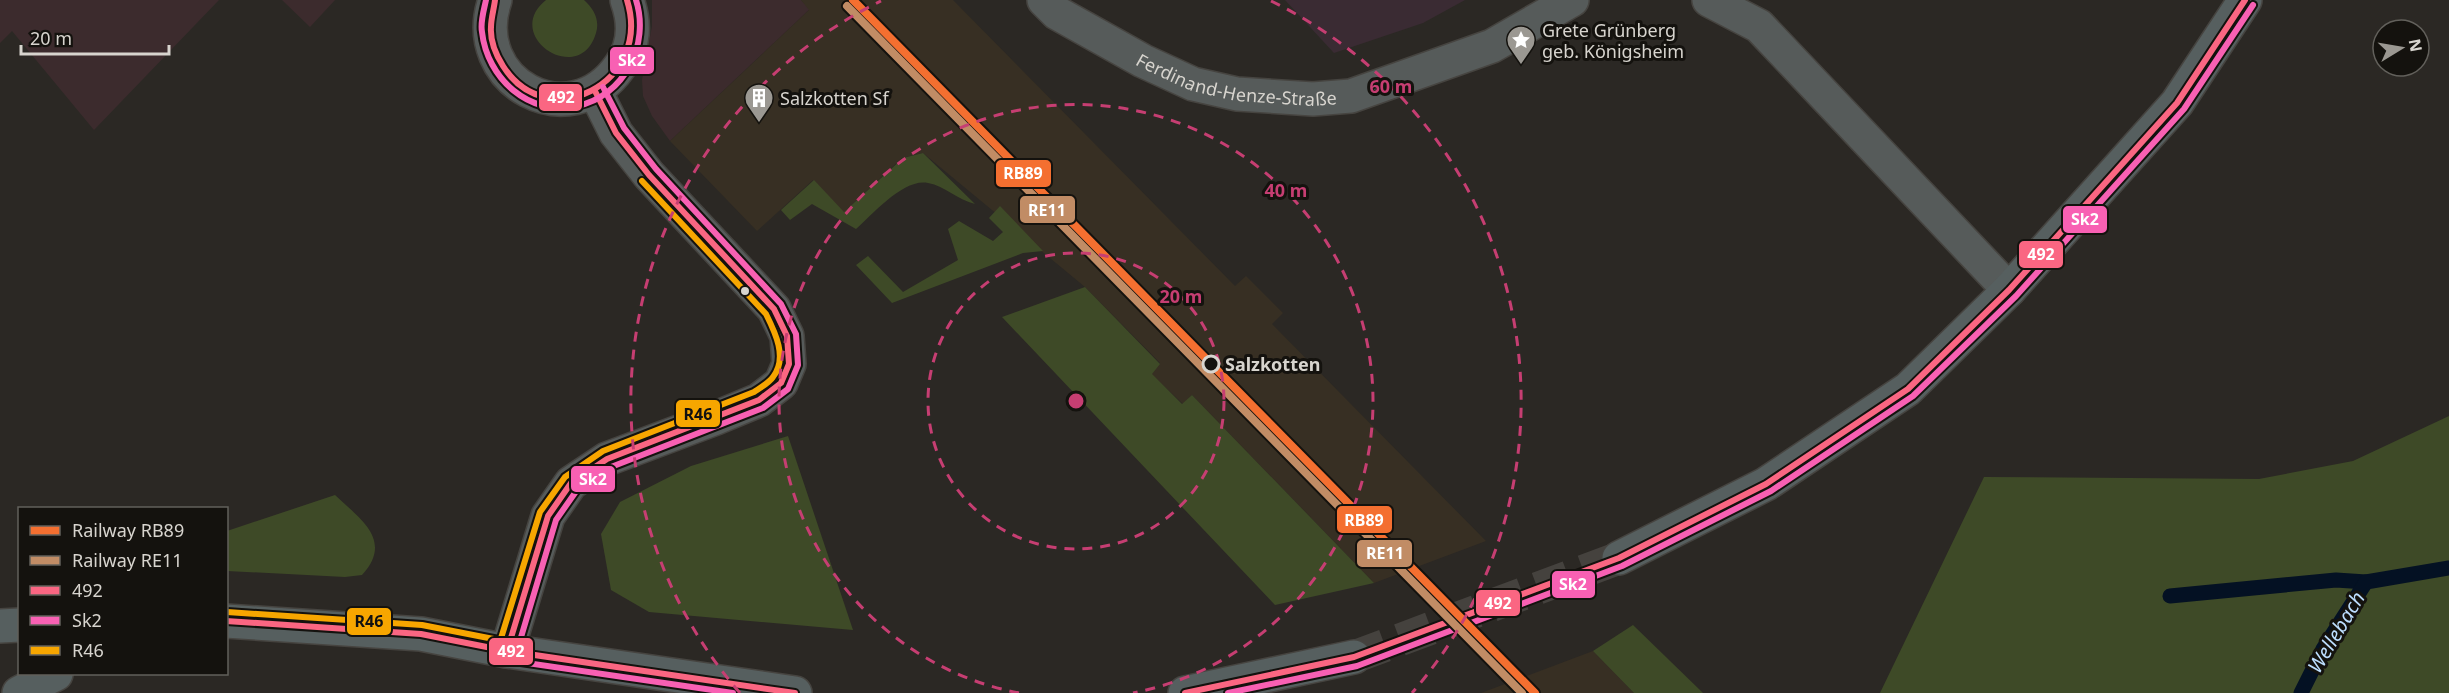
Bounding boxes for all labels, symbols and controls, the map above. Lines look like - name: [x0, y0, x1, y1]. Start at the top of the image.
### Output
- scale bar: [21, 18, 170, 56]
- place label: Grete Grünberg geb. Königsheim: [1542, 18, 1684, 63]
- north arrow: [2371, 18, 2431, 78]
- place icon: Grete Grünberg geb. Königsheim: [1505, 24, 1537, 66]
- text: 20 m: [30, 26, 72, 50]
- text: N: [2404, 37, 2428, 54]
- line badge: Sk2: [609, 46, 655, 75]
- street label: Ferdinand-Henze-Straße: [1132, 48, 1338, 111]
- text: Sk2: [618, 49, 646, 71]
- text: 60 m: [1370, 74, 1412, 98]
- building icon: Salzkotten Sf: [743, 82, 775, 124]
- line badge: 492: [538, 83, 583, 112]
- text: 492: [547, 86, 575, 108]
- place label: Salzkotten Sf: [780, 86, 889, 110]
- line badge: RB89: [995, 159, 1052, 188]
- text: RB89: [1003, 162, 1043, 184]
- text: 40 m: [1265, 178, 1307, 202]
- line badge: RE11: [1019, 195, 1076, 224]
- text: RE11: [1028, 199, 1066, 221]
- line badge: Sk2: [2062, 205, 2108, 234]
- text: Sk2: [2071, 208, 2099, 230]
- line badge: 492: [2018, 240, 2064, 269]
- text: 492: [2027, 243, 2055, 265]
- text: 20 m: [1160, 284, 1202, 308]
- unlabelled marker: [739, 285, 751, 297]
- place label: Salzkotten: [1225, 352, 1320, 376]
- marker: Salzkotten: [1202, 355, 1220, 373]
- centre of rings: [1066, 391, 1086, 411]
- line badge: R46: [675, 399, 721, 428]
- text: R46: [684, 403, 712, 425]
- line badge: Sk2: [570, 465, 616, 493]
- text: Sk2: [579, 468, 607, 490]
- line badge: RB89: [1336, 505, 1393, 534]
- legend: [18, 507, 228, 675]
- text: RB89: [1344, 509, 1384, 531]
- text: Railway RB89: [72, 518, 184, 542]
- line badge: RE11: [1356, 539, 1413, 568]
- text: RE11: [1366, 542, 1404, 564]
- text: Railway RE11: [72, 548, 182, 572]
- line badge: Sk2: [1551, 570, 1596, 599]
- text: Sk2: [1559, 573, 1587, 595]
- text: 492: [72, 578, 103, 602]
- water label: Wellebach: [2301, 586, 2371, 678]
- line badge: 492: [1475, 589, 1521, 617]
- text: 492: [1484, 592, 1512, 614]
- line badge: R46: [346, 607, 392, 636]
- text: Sk2: [72, 608, 102, 632]
- text: R46: [355, 610, 383, 632]
- line badge: 492: [488, 637, 534, 666]
- text: R46: [72, 638, 104, 662]
- text: 492: [497, 640, 525, 662]

